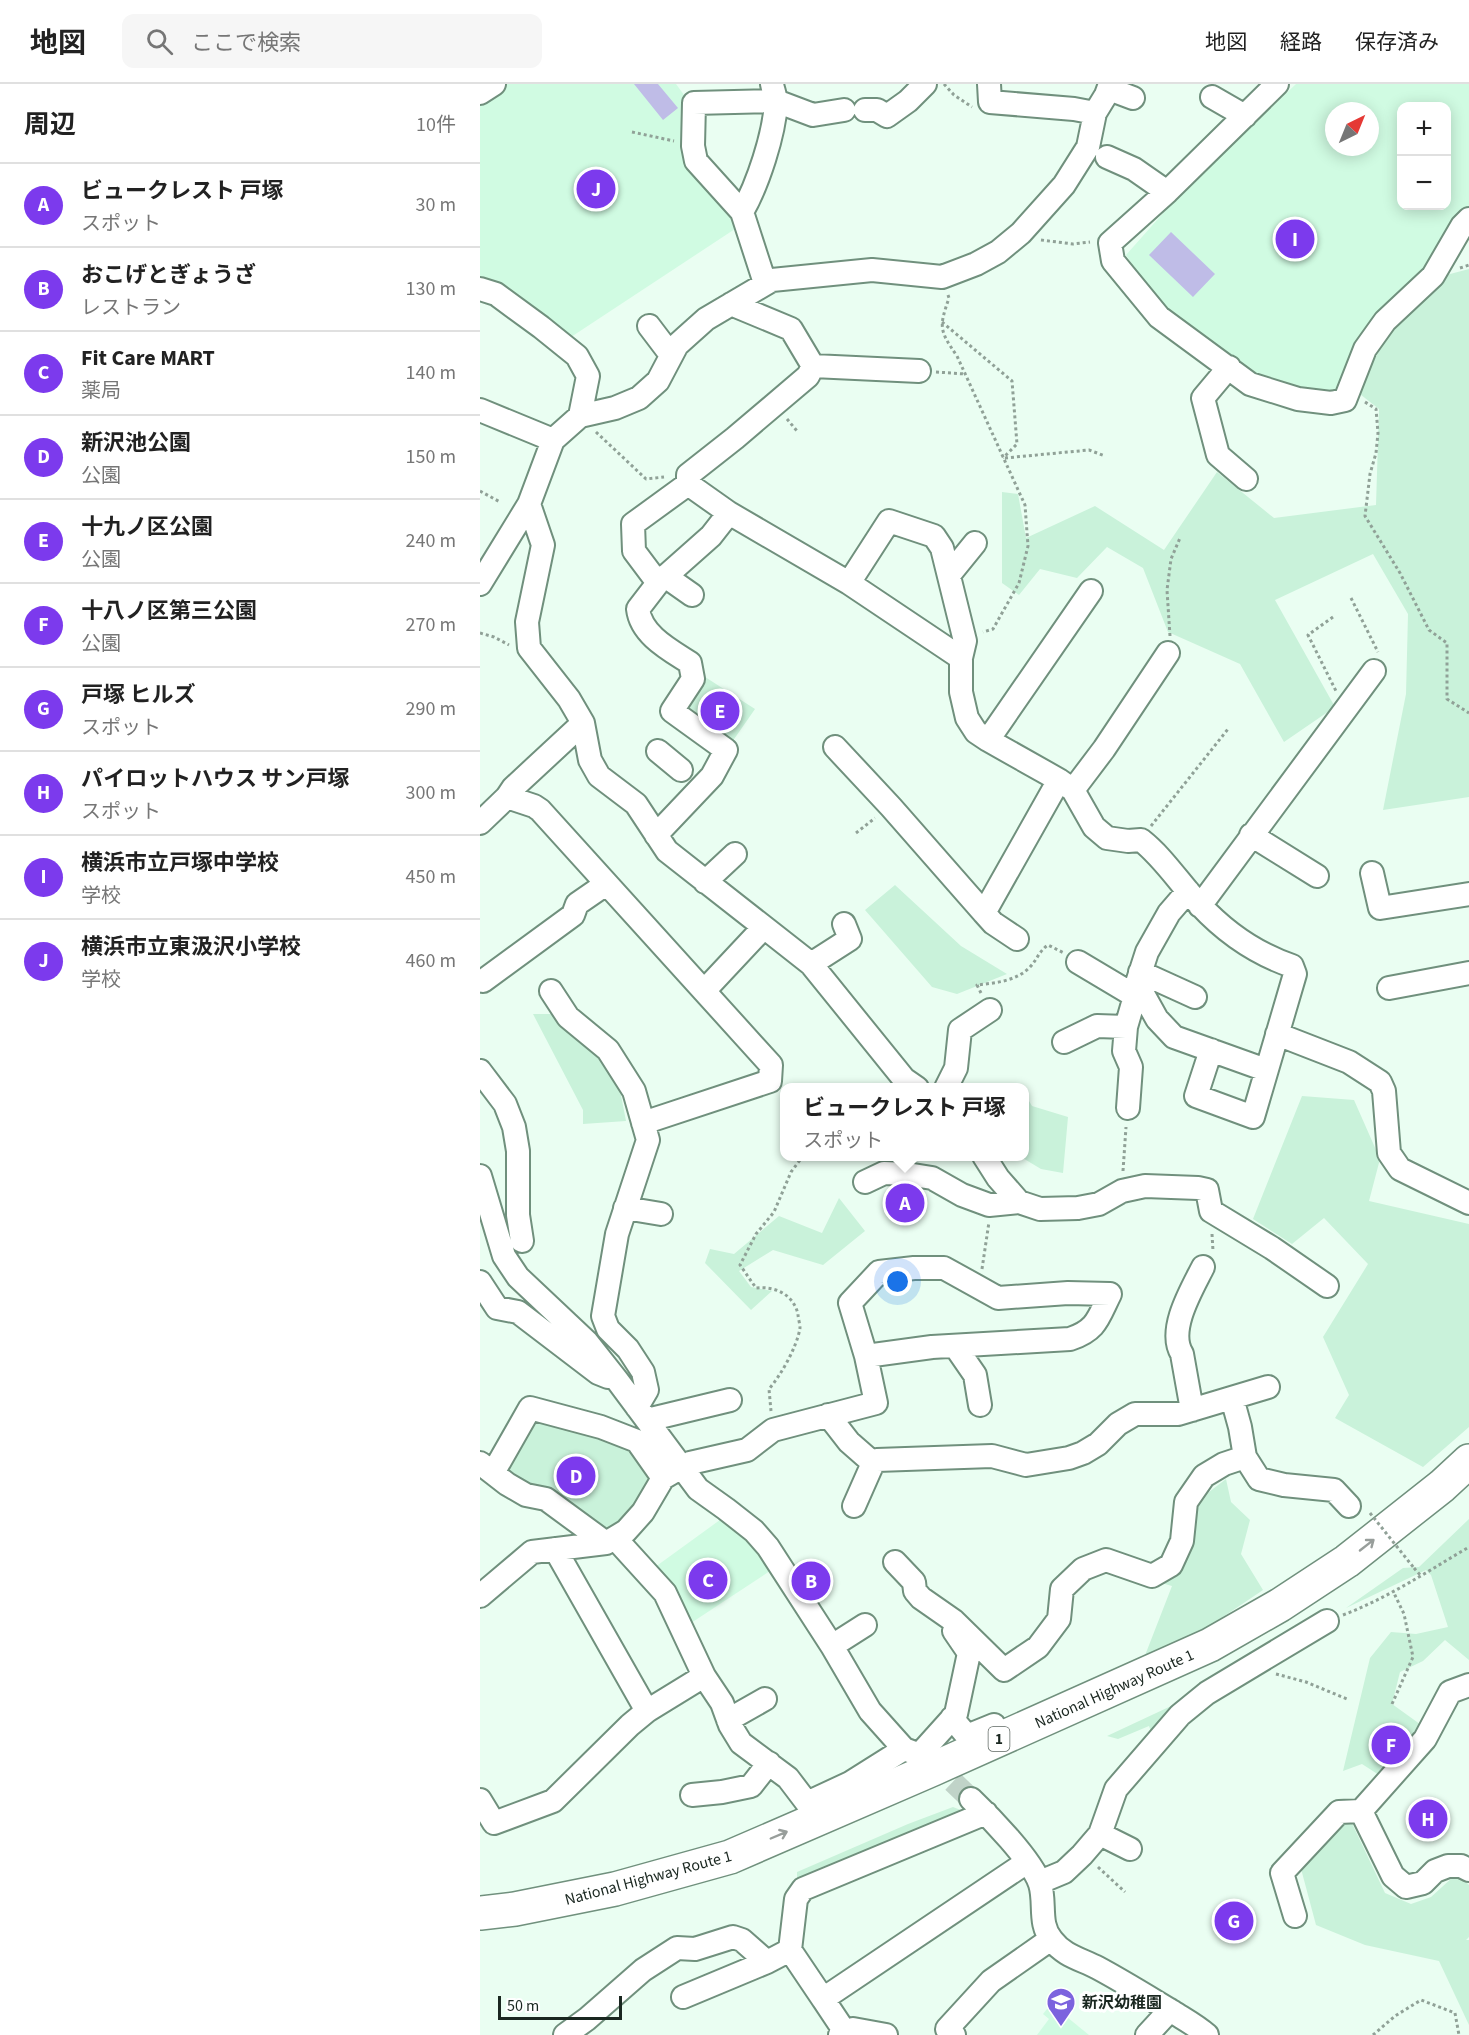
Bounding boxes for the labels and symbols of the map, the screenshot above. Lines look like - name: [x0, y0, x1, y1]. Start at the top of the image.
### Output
- north arrow: [1325, 102, 1379, 156]
- pin: J: [576, 166, 616, 212]
- pin: I: [1276, 216, 1314, 262]
- pin: E: [700, 688, 740, 734]
- pin: A: [886, 1180, 924, 1226]
- your location: [883, 1267, 912, 1296]
- pin: D: [556, 1454, 596, 1498]
- one-way arrow: [1359, 1538, 1375, 1551]
- pin: C: [688, 1558, 728, 1602]
- pin: B: [792, 1558, 830, 1604]
- street label: National Highway Route 1: [1031, 1644, 1198, 1734]
- pin: F: [1372, 1722, 1410, 1768]
- road number: 1: [988, 1727, 1010, 1751]
- pin: H: [1408, 1796, 1448, 1842]
- one-way arrow: [770, 1829, 788, 1840]
- street label: National Highway Route 1: [562, 1845, 734, 1911]
- pin: G: [1214, 1898, 1254, 1944]
- school or university icon: 新沢幼稚園: [1045, 1986, 1077, 2028]
- place label: 新沢幼稚園: [1082, 1992, 1162, 2014]
- scale bar: [498, 1993, 622, 2020]

